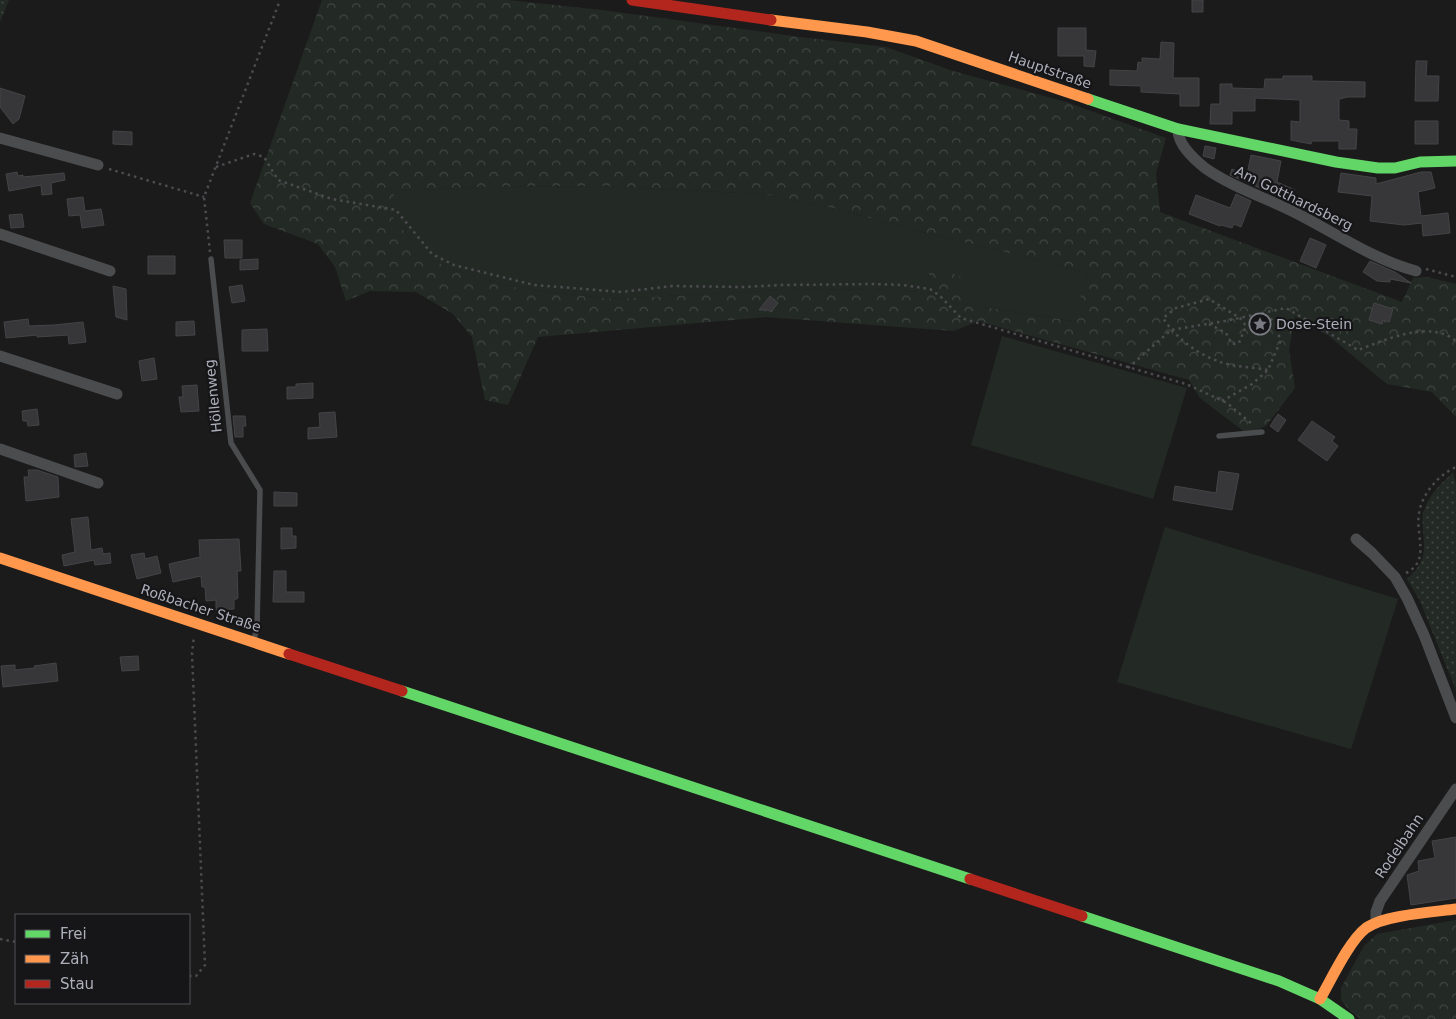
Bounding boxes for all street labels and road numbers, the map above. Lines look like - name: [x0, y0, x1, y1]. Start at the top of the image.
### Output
- street label: Hauptstraße: [1006, 48, 1094, 92]
- street label: Am Gotthardsberg: [1232, 163, 1356, 233]
- street label: Höllenweg: [201, 359, 225, 433]
- street label: Roßbacher Straße: [139, 581, 263, 635]
- street label: Rodelbahn: [1372, 811, 1426, 881]

